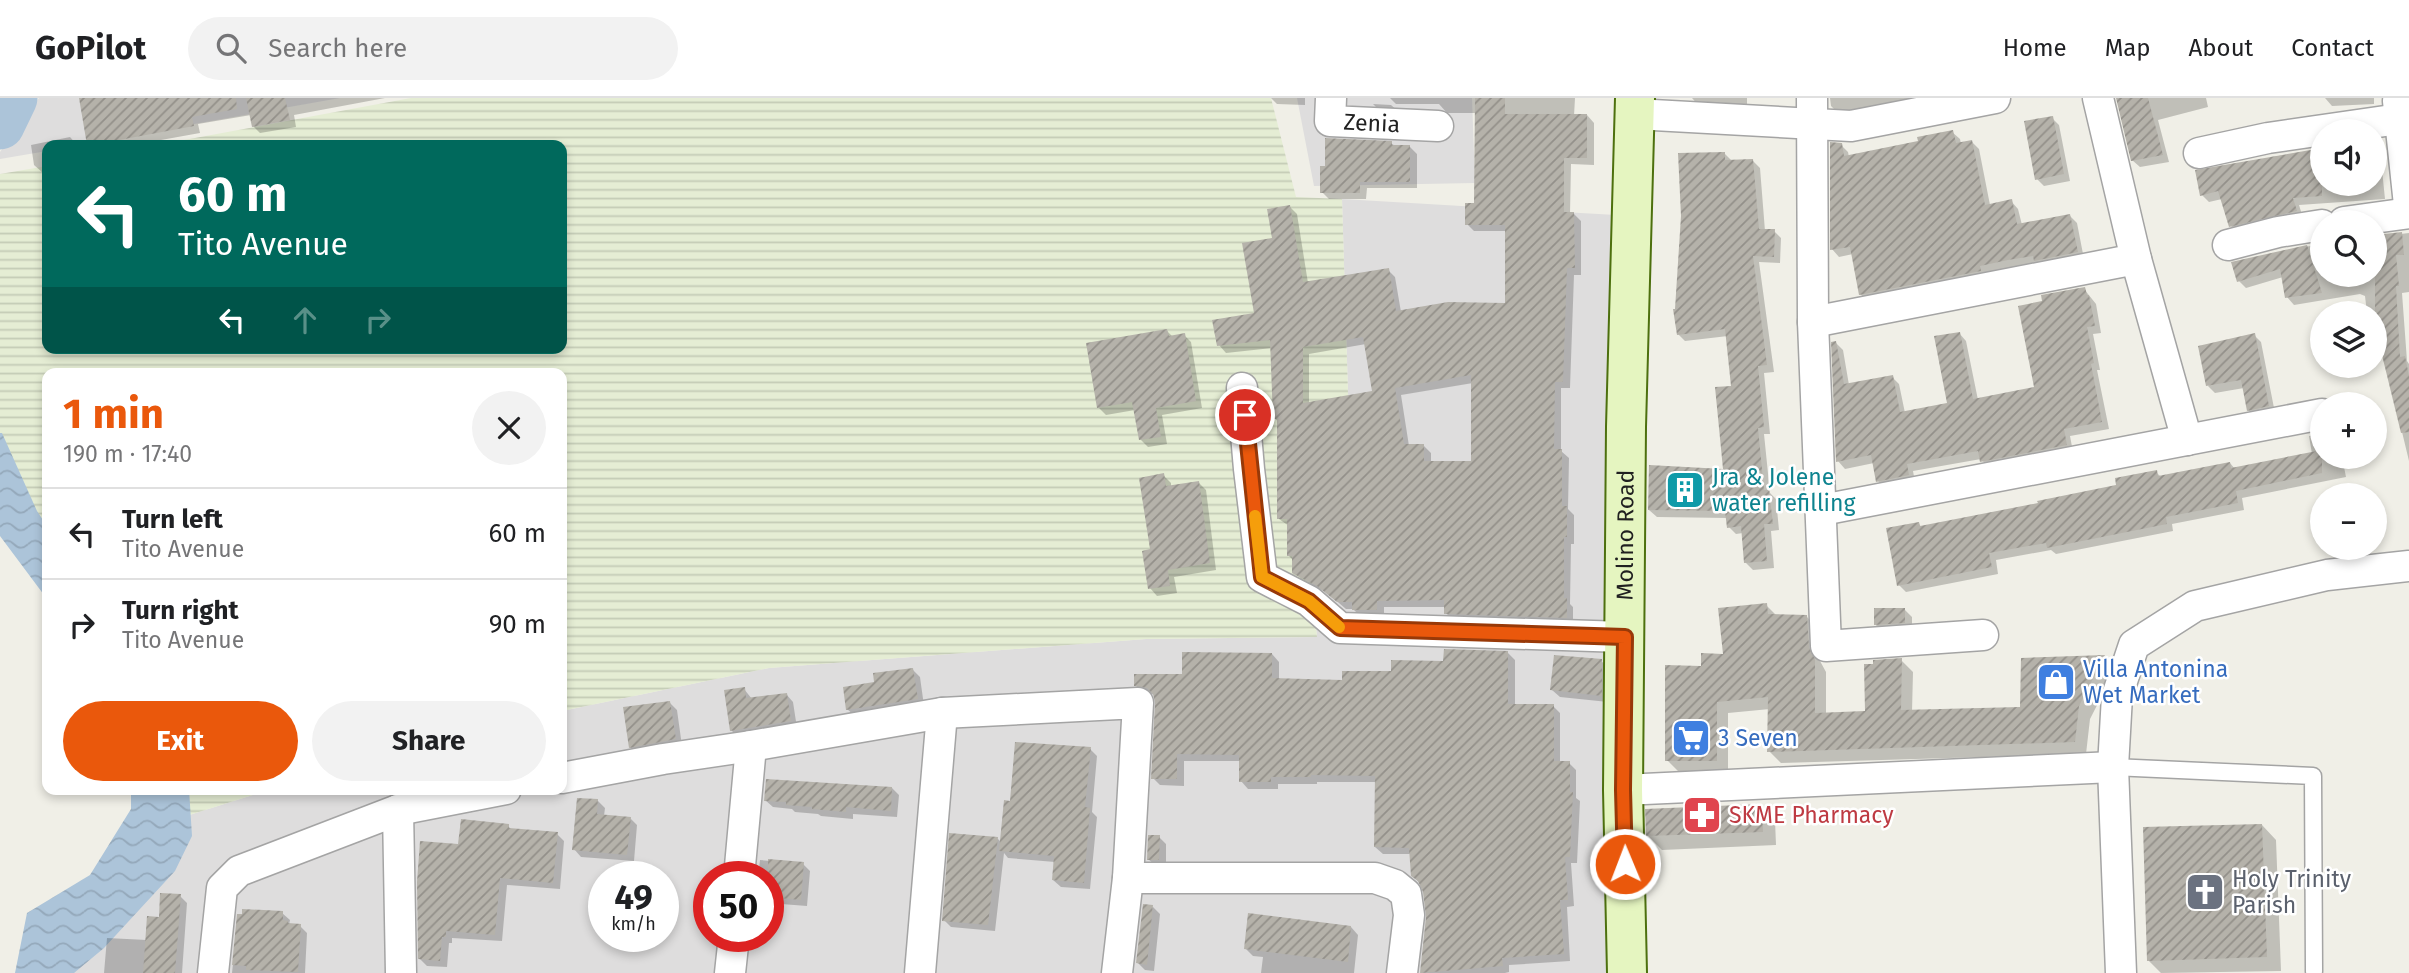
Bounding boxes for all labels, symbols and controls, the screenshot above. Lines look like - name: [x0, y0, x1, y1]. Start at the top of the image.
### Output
- search box: [188, 17, 678, 80]
- text: GoPilot: [35, 28, 146, 68]
- icon: search: [212, 29, 250, 67]
- text: Search here: [268, 33, 407, 64]
- text: Home: [2003, 34, 2067, 62]
- text: Map: [2105, 34, 2151, 62]
- text: About: [2189, 34, 2253, 62]
- text: Contact: [2291, 34, 2374, 62]
- street label: Zenia: [1343, 108, 1401, 138]
- map controls: [2310, 119, 2387, 560]
- button: sound: [2310, 119, 2387, 196]
- text: 60 m: [178, 165, 287, 224]
- icon: left: [63, 168, 154, 259]
- button: search: [2310, 210, 2387, 287]
- text: Tito Avenue: [178, 225, 348, 263]
- icon: left: [213, 301, 251, 339]
- icon: ahead: [286, 301, 324, 339]
- icon: right: [359, 301, 397, 339]
- button: layers: [2310, 301, 2387, 378]
- pin: [1215, 385, 1275, 445]
- text: 1 min: [63, 389, 164, 439]
- button: close: [472, 391, 546, 465]
- button: +: [2310, 392, 2387, 469]
- icon: arrive: [1226, 396, 1264, 434]
- text: 190 m · 17:40: [63, 440, 192, 468]
- place label: Jra & Jolene water refilling: [1712, 463, 1856, 517]
- building icon: Jra & Jolene water refilling: [1664, 469, 1706, 511]
- street label: Molino Road: [1611, 470, 1640, 601]
- button: −: [2310, 483, 2387, 560]
- text: Turn left: [122, 504, 223, 535]
- icon: left: [63, 515, 101, 553]
- text: 60 m: [488, 518, 546, 549]
- text: Tito Avenue: [122, 535, 244, 563]
- text: Turn right: [122, 595, 239, 626]
- icon: right: [63, 606, 101, 644]
- text: 90 m: [489, 609, 546, 640]
- text: Tito Avenue: [122, 626, 244, 654]
- place label: Villa Antonina Wet Market: [2083, 655, 2228, 709]
- shop icon: Villa Antonina Wet Market: [2035, 661, 2077, 703]
- button: Exit: [63, 701, 298, 781]
- button: Share: [312, 701, 546, 781]
- supermarket icon: 3 Seven: [1670, 717, 1712, 759]
- place label: 3 Seven: [1718, 724, 1798, 752]
- pharmacy icon: SKME Pharmacy: [1681, 794, 1723, 836]
- place label: SKME Pharmacy: [1729, 801, 1894, 829]
- position arrow: [1588, 827, 1662, 901]
- speed limit sign: 50: [693, 861, 784, 952]
- place label: Holy Trinity Parish: [2232, 865, 2352, 919]
- church icon: Holy Trinity Parish: [2184, 871, 2226, 913]
- text: 49: [614, 876, 653, 918]
- text: km/h: [611, 913, 656, 935]

